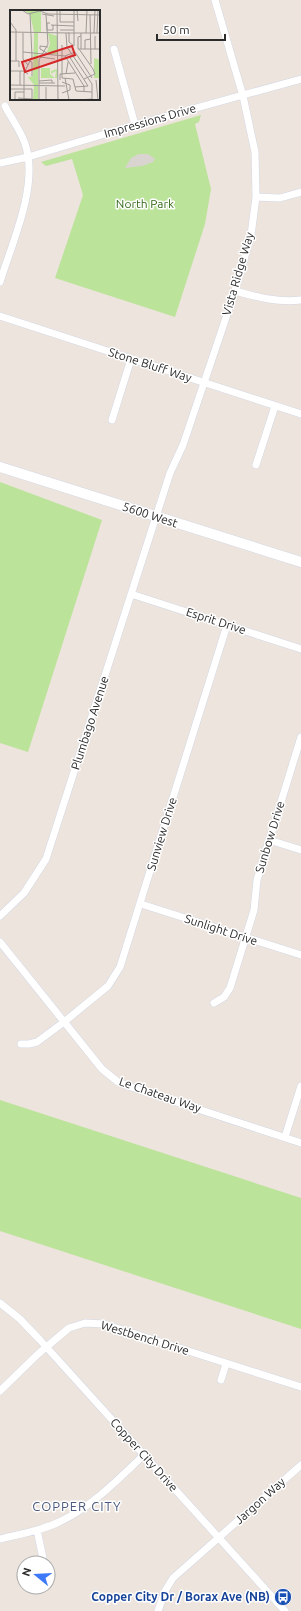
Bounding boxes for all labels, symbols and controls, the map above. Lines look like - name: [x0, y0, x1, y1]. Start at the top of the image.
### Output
- inset map: [10, 10, 100, 100]
- scale bar: [157, 16, 225, 42]
- text: 50 m: [163, 23, 190, 36]
- street label: Impressions Drive: [102, 101, 197, 140]
- park label: North Park: [116, 197, 174, 210]
- street label: Vista Ridge Way: [219, 230, 256, 317]
- street label: Stone Bluff Way: [107, 345, 194, 384]
- street label: 5600 West: [121, 499, 180, 530]
- street label: Esprit Drive: [185, 605, 248, 636]
- street label: Plumbago Avenue: [68, 674, 111, 771]
- street label: Sunview Drive: [144, 796, 179, 872]
- street label: Sunbow Drive: [252, 799, 287, 874]
- street label: Sunlight Drive: [183, 912, 259, 947]
- street label: Le Chateau Way: [118, 1074, 203, 1115]
- street label: Westbench Drive: [99, 1318, 191, 1357]
- street label: Copper City Drive: [108, 1415, 181, 1494]
- street label: Jargon Way: [232, 1475, 288, 1527]
- district label: COPPER CITY: [32, 1499, 122, 1513]
- north arrow: [16, 1555, 56, 1595]
- text: N: [20, 1566, 33, 1578]
- bus stop icon: Copper City Dr / Borax Ave (NB): [273, 1587, 293, 1607]
- place label: Copper City Dr / Borax Ave (NB): [91, 1590, 270, 1604]

